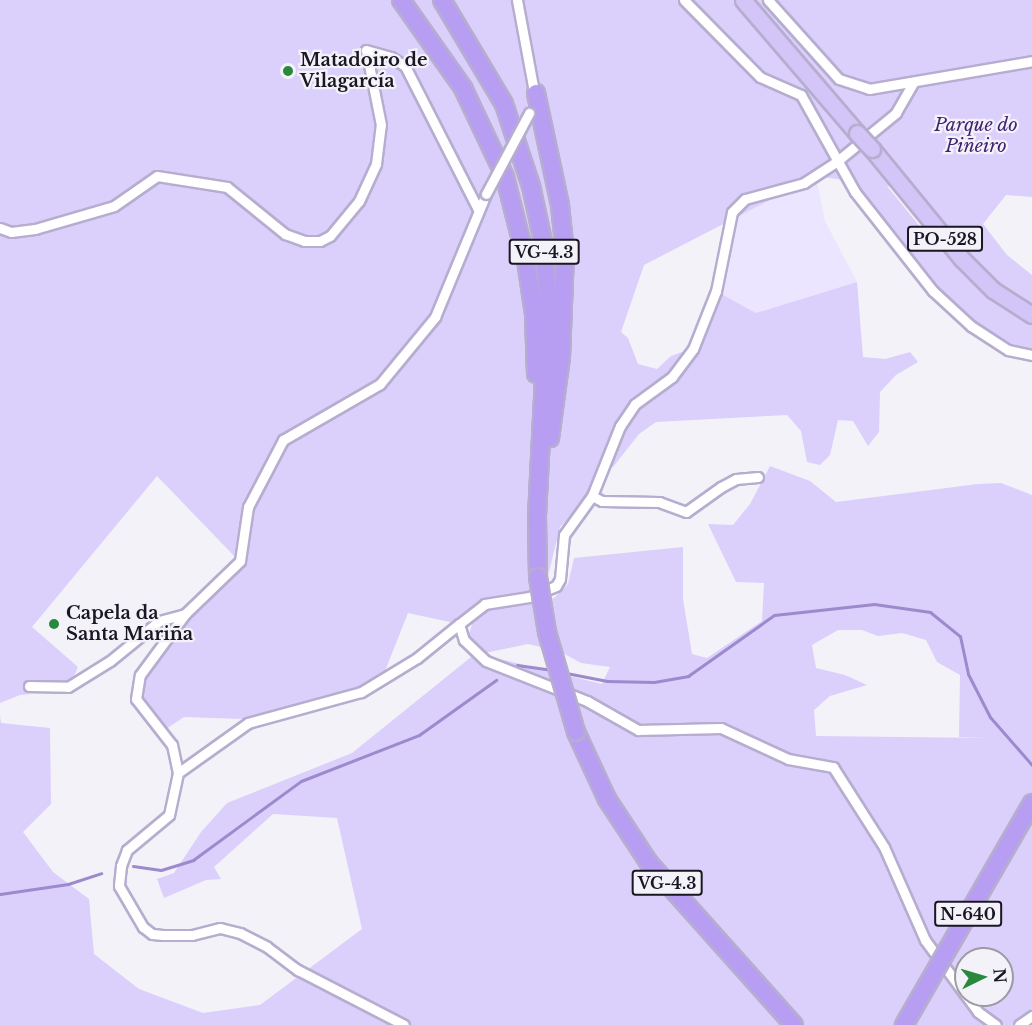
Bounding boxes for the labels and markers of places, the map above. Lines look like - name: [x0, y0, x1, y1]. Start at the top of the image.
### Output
- place label: Matadoiro de Vilagarcía: [300, 50, 428, 92]
- marker: Matadoiro de Vilagarcía: [281, 64, 295, 78]
- place label: Capela da Santa Mariña: [66, 603, 193, 646]
- marker: Capela da Santa Mariña: [47, 617, 61, 631]

